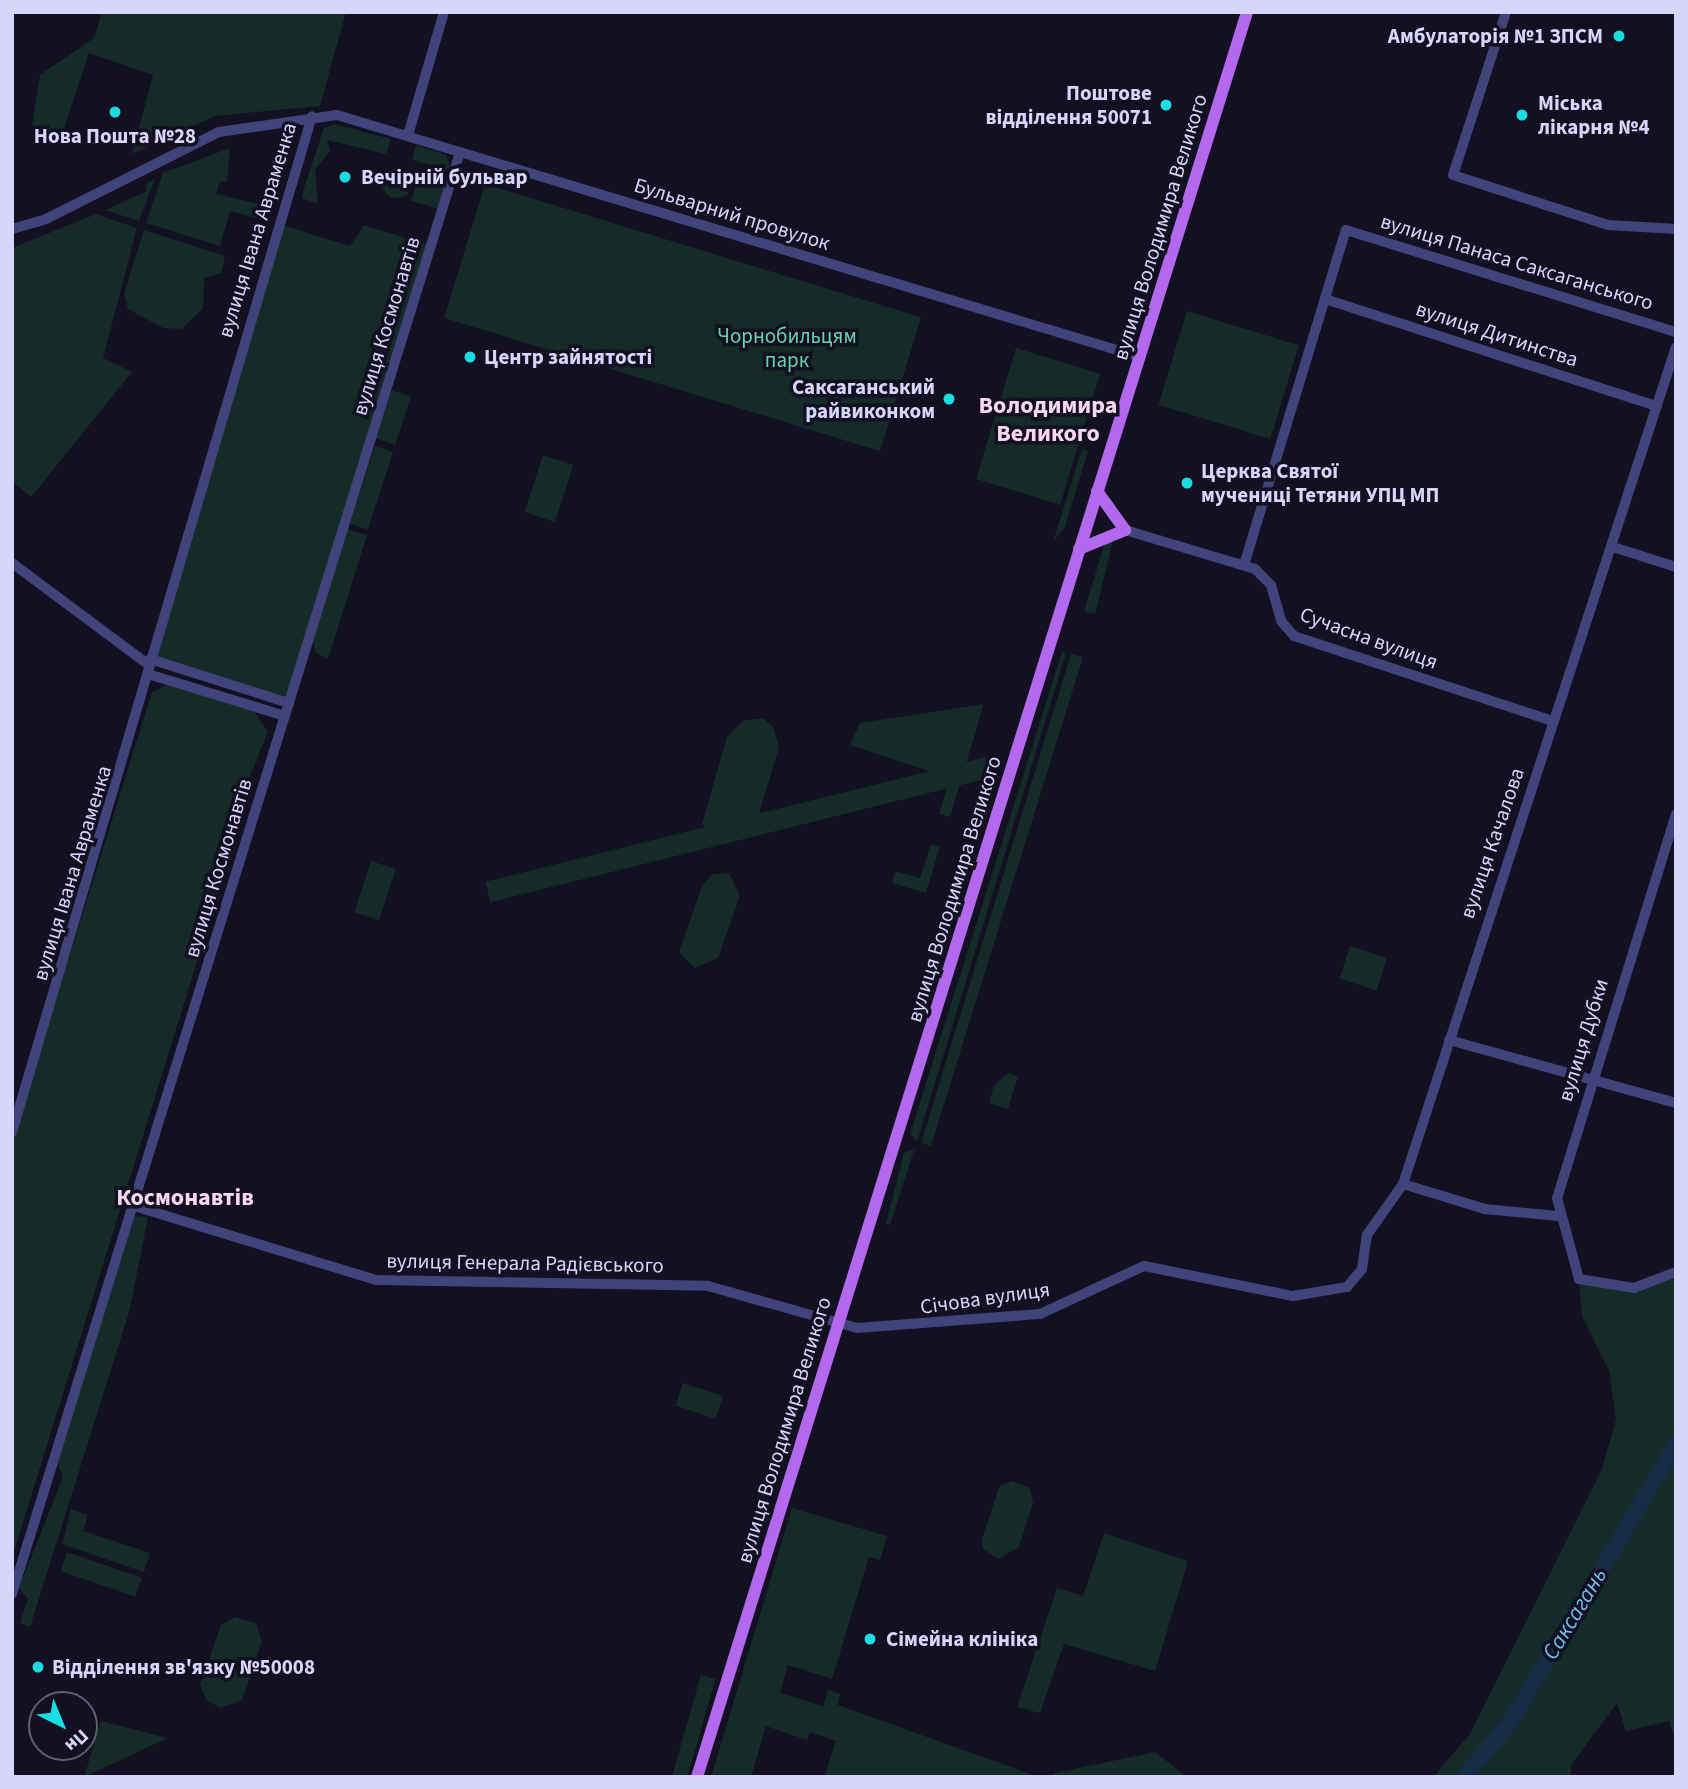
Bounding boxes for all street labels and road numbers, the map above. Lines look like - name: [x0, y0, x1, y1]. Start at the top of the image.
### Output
- street label: вулиця Володимира Великого: [1107, 91, 1213, 363]
- street label: вулиця Івана Авраменка: [212, 119, 302, 341]
- street label: Бульварний провулок: [631, 172, 833, 256]
- street label: вулиця Панаса Саксаганського: [1378, 208, 1656, 316]
- street label: вулиця Космонавтів: [347, 234, 425, 418]
- street label: вулиця Дитинства: [1413, 296, 1581, 372]
- street label: Сучасна вулиця: [1297, 601, 1441, 675]
- street label: вулиця Володимира Великого: [901, 753, 1007, 1025]
- street label: вулиця Івана Авраменка: [27, 762, 117, 984]
- street label: вулиця Качалова: [1454, 764, 1530, 922]
- street label: вулиця Космонавтів: [179, 776, 257, 960]
- street label: вулиця Дубки: [1552, 976, 1614, 1104]
- street label: вулиця Генерала Радієвського: [386, 1248, 664, 1278]
- street label: Січова вулиця: [919, 1276, 1051, 1320]
- street label: вулиця Володимира Великого: [731, 1294, 837, 1566]

